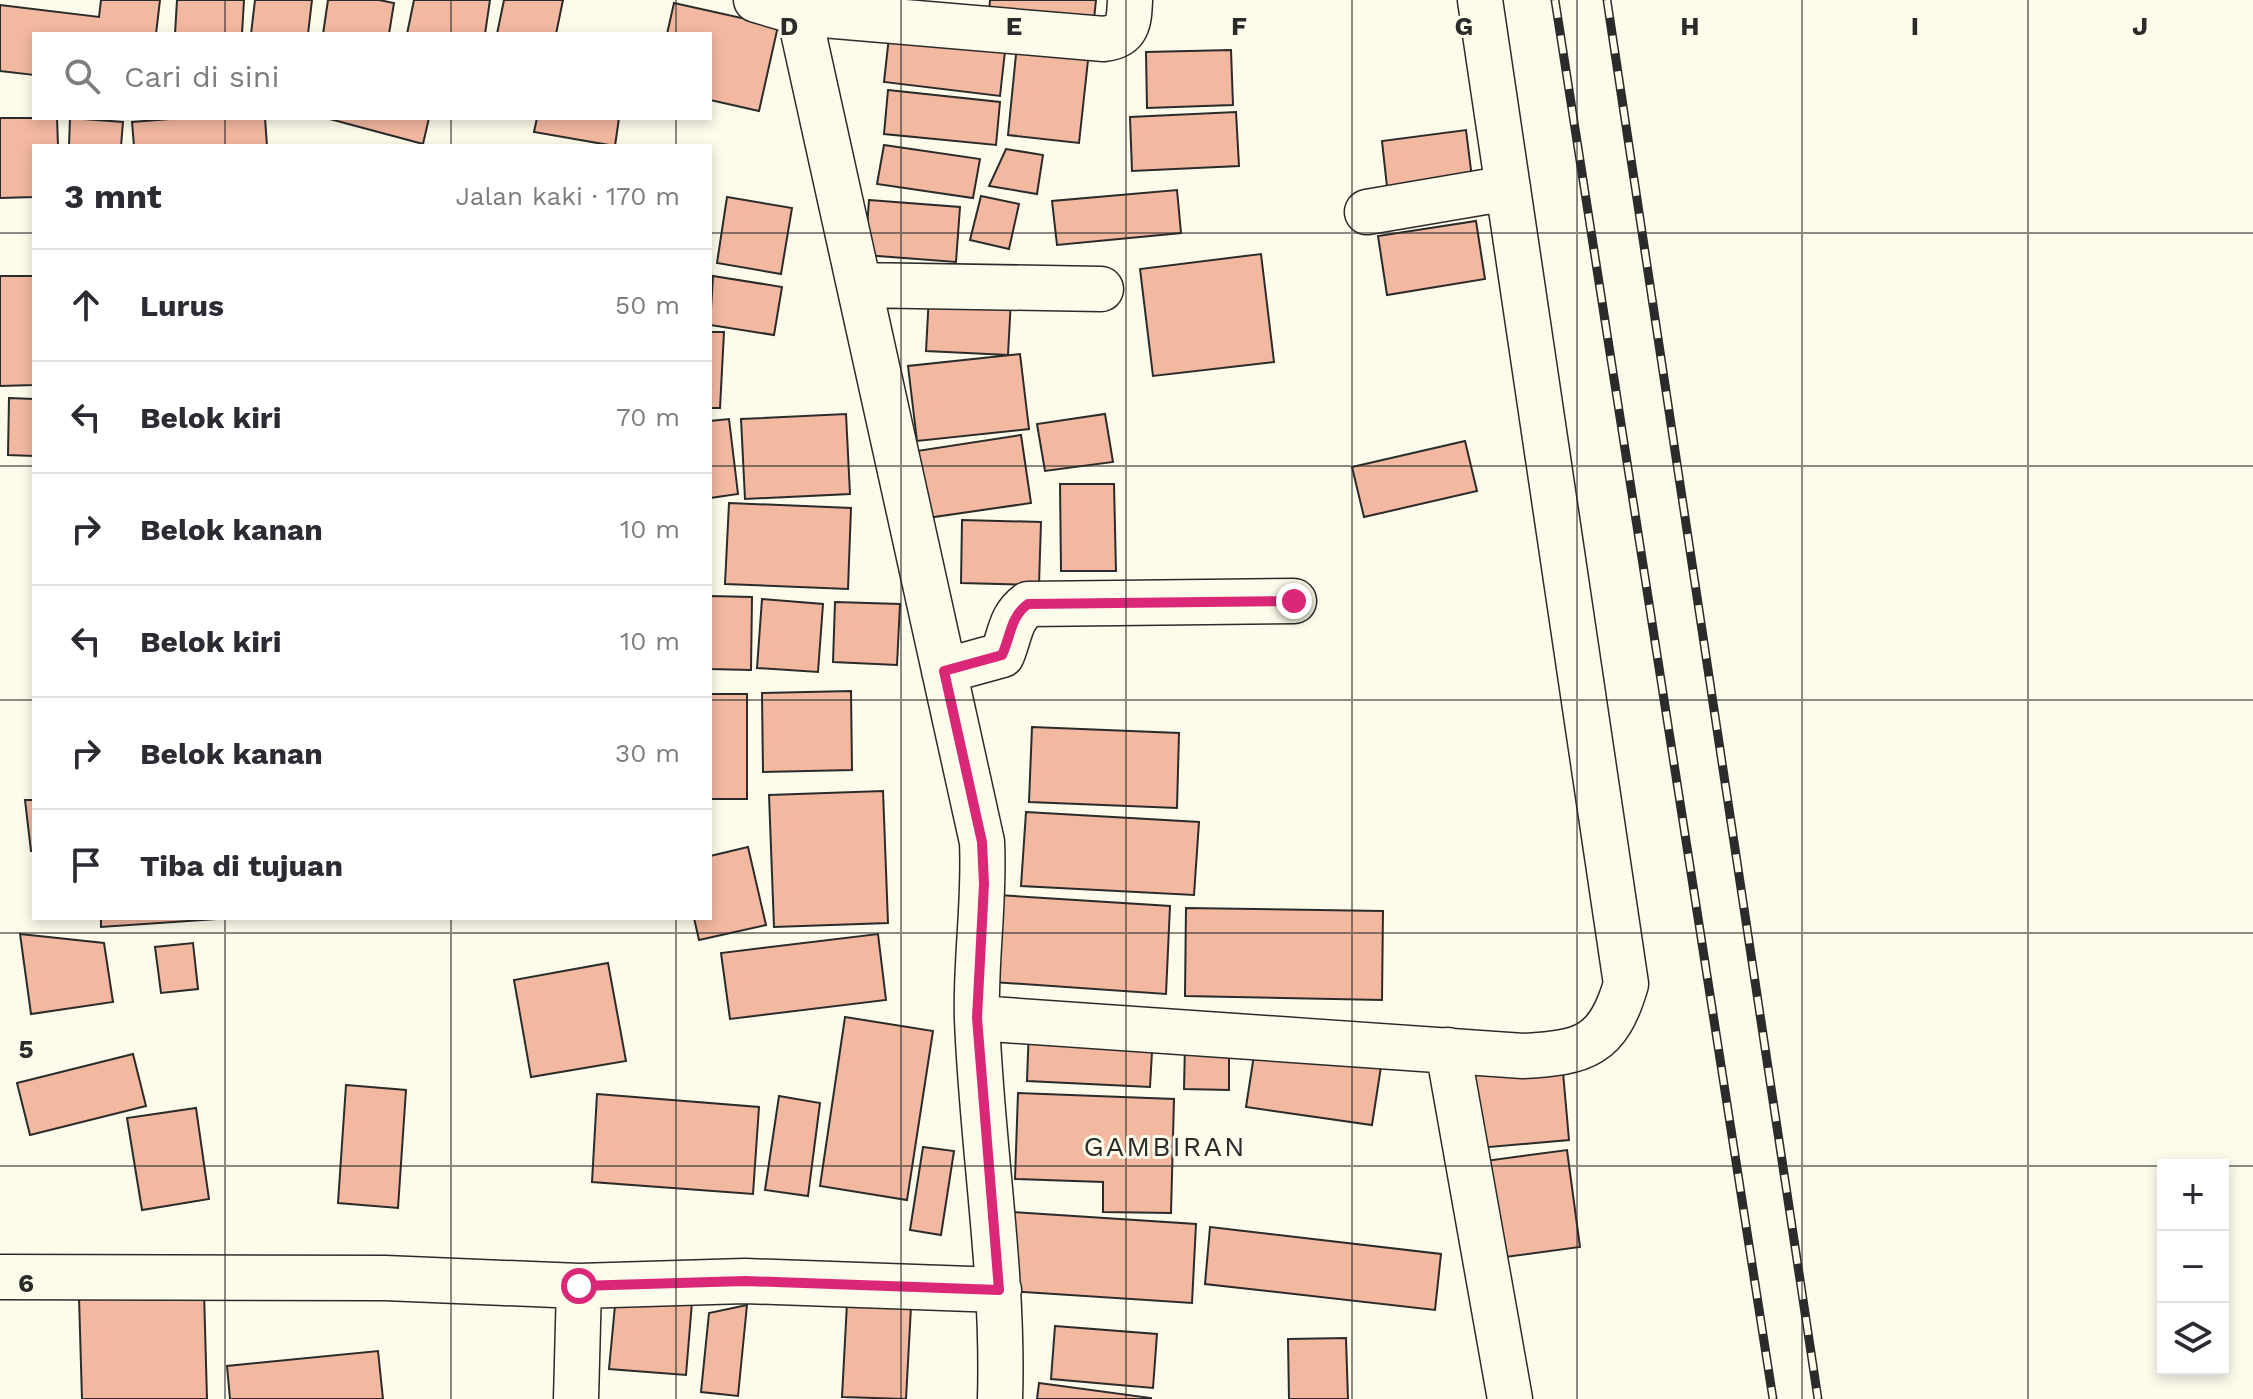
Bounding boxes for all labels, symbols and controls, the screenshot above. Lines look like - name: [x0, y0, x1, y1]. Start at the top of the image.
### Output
- text: D: [780, 11, 798, 41]
- text: E: [1006, 11, 1022, 41]
- text: F: [1231, 11, 1247, 41]
- text: G: [1455, 11, 1473, 41]
- text: H: [1680, 11, 1700, 41]
- text: I: [1911, 11, 1919, 41]
- text: J: [2132, 11, 2148, 41]
- search box: [32, 32, 712, 120]
- icon: search: [60, 54, 104, 98]
- text: Cari di sini: [124, 59, 279, 94]
- text: 3 mnt: [64, 176, 162, 216]
- text: Jalan kaki · 170 m: [455, 181, 680, 211]
- icon: ahead: [64, 283, 108, 327]
- text: Lurus: [140, 288, 224, 323]
- text: 50 m: [615, 290, 680, 320]
- icon: left: [64, 395, 108, 439]
- text: Belok kiri: [140, 400, 282, 435]
- text: 70 m: [616, 402, 680, 432]
- icon: right: [64, 507, 108, 551]
- text: Belok kanan: [140, 512, 323, 547]
- text: 10 m: [620, 514, 680, 544]
- route end: [1276, 583, 1312, 619]
- icon: left: [64, 619, 108, 663]
- text: Belok kiri: [140, 624, 282, 659]
- text: 10 m: [620, 626, 680, 656]
- icon: right: [64, 731, 108, 775]
- text: Belok kanan: [140, 736, 323, 771]
- text: 30 m: [615, 738, 680, 768]
- icon: arrive: [64, 843, 108, 887]
- text: Tiba di tujuan: [140, 848, 343, 883]
- text: 5: [18, 1034, 34, 1064]
- district label: GAMBIRAN: [1084, 1130, 1246, 1163]
- map controls: [2157, 1159, 2229, 1375]
- button: +: [2157, 1159, 2229, 1231]
- button: −: [2157, 1231, 2229, 1303]
- text: 6: [18, 1268, 34, 1298]
- route start: [561, 1268, 597, 1304]
- button: layers: [2157, 1303, 2229, 1375]

